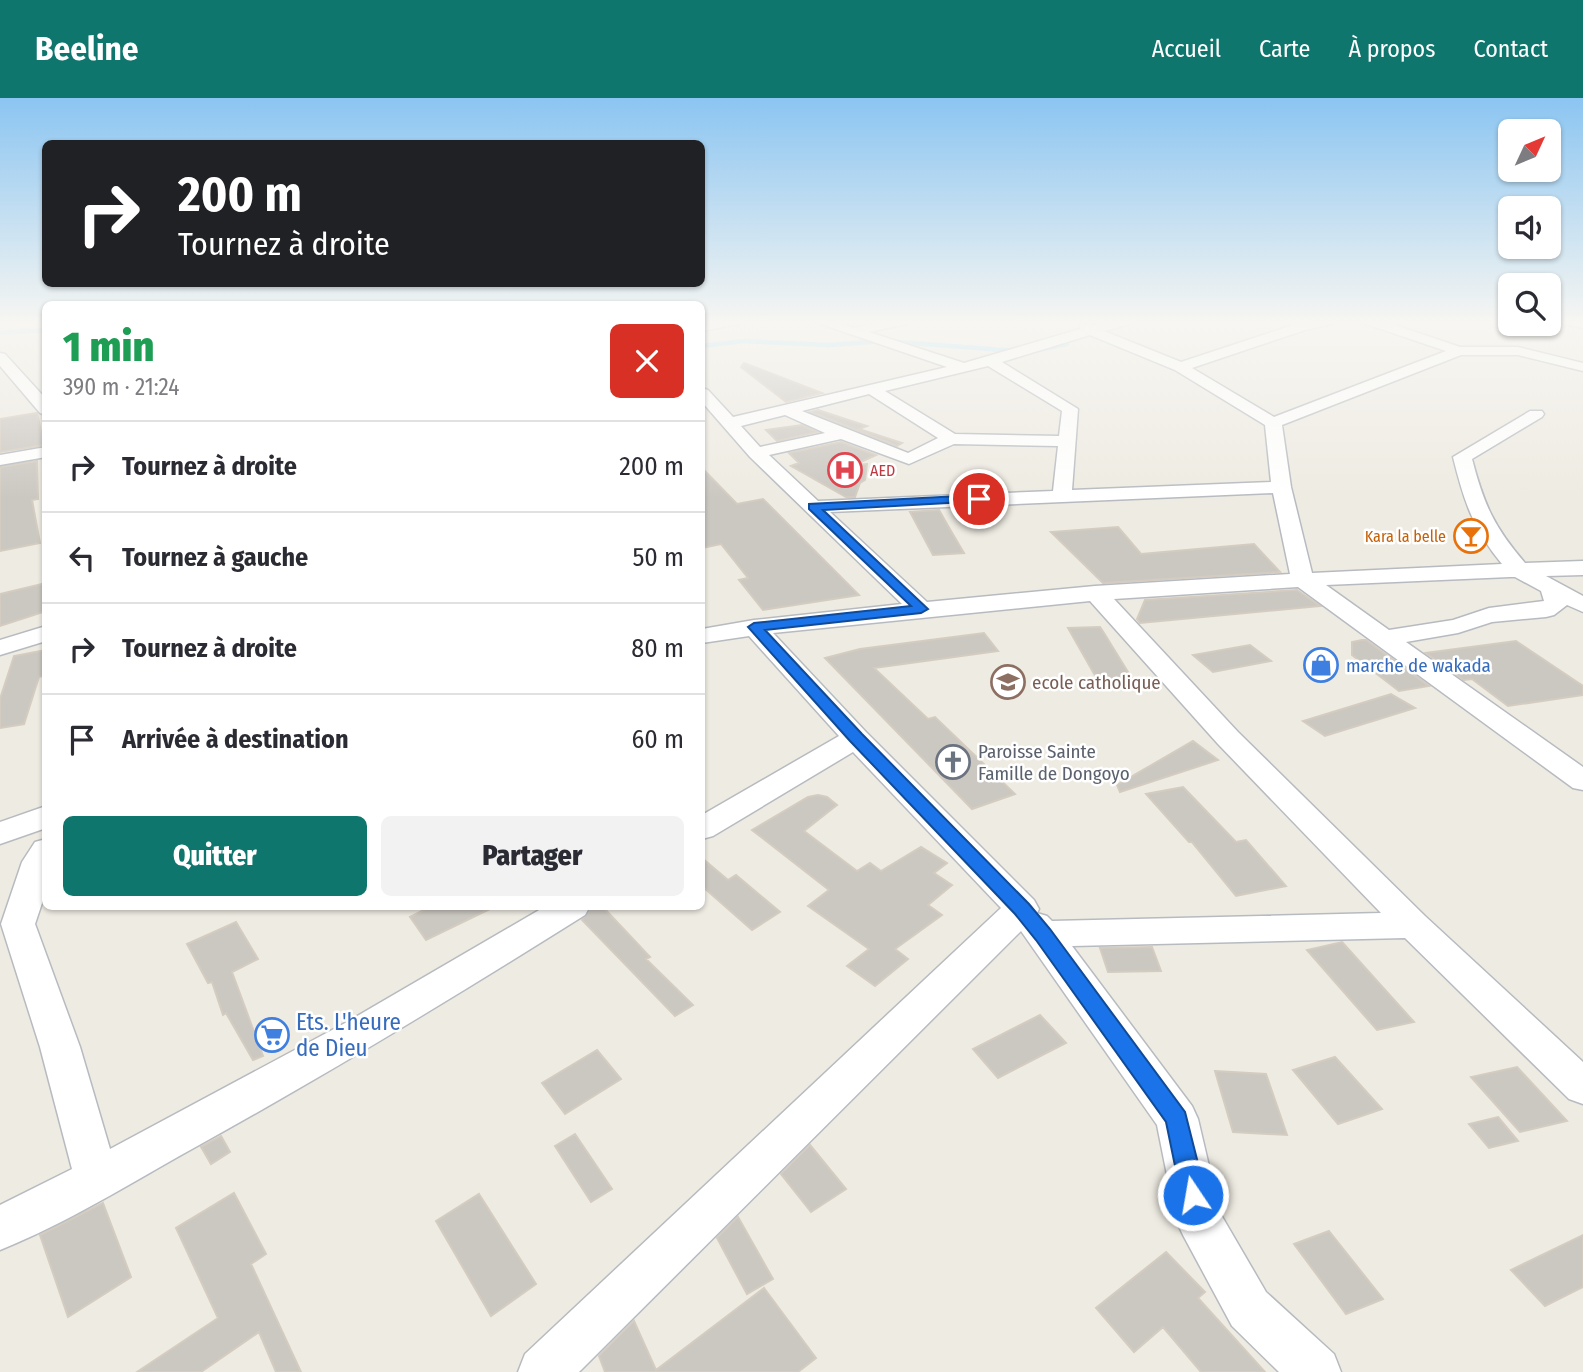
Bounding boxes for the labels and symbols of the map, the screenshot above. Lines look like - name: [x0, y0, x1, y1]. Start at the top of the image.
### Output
- north arrow: [1498, 119, 1561, 182]
- hospital icon: AED: [826, 451, 864, 489]
- place label: AED: [870, 461, 895, 480]
- pin: [949, 469, 1009, 529]
- bar icon: Kara la belle: [1452, 517, 1490, 555]
- place label: Kara la belle: [1365, 527, 1446, 546]
- shop icon: marche de wakada: [1302, 646, 1340, 684]
- place label: marche de wakada: [1346, 654, 1491, 677]
- school or university icon: ecole catholique: [989, 663, 1027, 701]
- place label: ecole catholique: [1032, 671, 1161, 694]
- place label: Paroisse Sainte Famille de Dongoyo: [978, 740, 1130, 785]
- church icon: Paroisse Sainte Famille de Dongoyo: [934, 743, 972, 781]
- place label: Ets. L'heure de Dieu: [296, 1008, 401, 1062]
- supermarket icon: Ets. L'heure de Dieu: [253, 1016, 291, 1054]
- position arrow: [1156, 1158, 1230, 1232]

